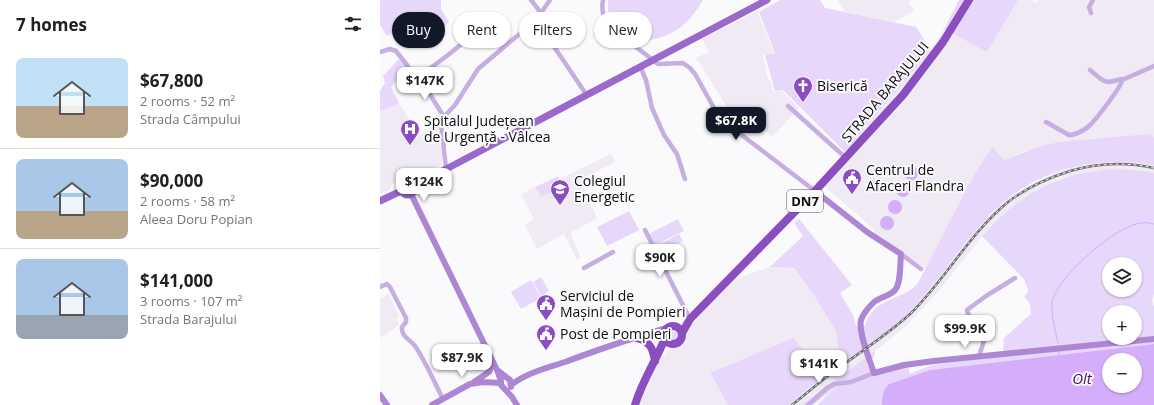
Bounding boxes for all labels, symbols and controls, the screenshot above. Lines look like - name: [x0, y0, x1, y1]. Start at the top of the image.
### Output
- chip: Buy: [392, 12, 445, 48]
- chip: Rent: [453, 12, 511, 48]
- chip: Filters: [519, 12, 586, 48]
- chip: New: [594, 12, 652, 48]
- text: 7 homes: [16, 13, 87, 36]
- icon: filters: [342, 13, 364, 35]
- street label: STRADA BARAJULUI: [837, 37, 932, 146]
- pin: $147K: [397, 67, 453, 101]
- text: $67,800: [140, 69, 203, 92]
- text: $147K: [406, 71, 444, 89]
- icon: home: [48, 74, 96, 122]
- church icon: Biserică: [792, 75, 814, 103]
- place label: Biserică: [817, 76, 868, 95]
- text: 2 rooms · 52 m²: [140, 92, 235, 110]
- pin: $67.8K: [703, 107, 769, 141]
- text: Strada Câmpului: [140, 110, 241, 128]
- place label: Spitalul Județean de Urgență - Vâlcea: [424, 111, 551, 146]
- text: $67.8K: [715, 111, 757, 129]
- hospital icon: Spitalul Județean de Urgență - Vâlcea: [399, 118, 421, 146]
- place label: Centrul de Afaceri Flandra: [866, 160, 964, 195]
- public building icon: Centrul de Afaceri Flandra: [841, 167, 863, 195]
- pin: $124K: [396, 168, 452, 202]
- text: $90,000: [140, 169, 203, 192]
- place label: Colegiul Energetic: [574, 171, 635, 206]
- text: $124K: [405, 172, 443, 190]
- icon: home: [48, 175, 96, 223]
- school or university icon: Colegiul Energetic: [549, 178, 571, 206]
- road number: DN7: [787, 190, 823, 212]
- text: 2 rooms · 58 m²: [140, 192, 235, 210]
- text: Aleea Doru Popian: [140, 210, 253, 228]
- pin: $90K: [636, 244, 684, 278]
- text: $90K: [645, 248, 675, 266]
- map controls: [1102, 257, 1142, 393]
- button: layers: [1102, 257, 1142, 297]
- text: $141,000: [140, 269, 213, 292]
- icon: home: [48, 275, 96, 323]
- place label: Serviciul de Mașini de Pompieri: [560, 286, 685, 321]
- text: 3 rooms · 107 m²: [140, 292, 242, 310]
- public building icon: Serviciul de Mașini de Pompieri: [535, 293, 557, 321]
- button: +: [1102, 305, 1142, 345]
- text: Strada Barajului: [140, 310, 237, 328]
- pin: $99.9K: [932, 315, 998, 349]
- text: $99.9K: [944, 319, 986, 337]
- public building icon: Post de Pompieri: [535, 323, 557, 351]
- place label: Post de Pompieri: [560, 324, 671, 343]
- pin: $87.9K: [429, 344, 495, 378]
- text: $87.9K: [441, 348, 483, 366]
- pin: $141K: [791, 350, 847, 384]
- button: −: [1102, 353, 1142, 393]
- text: $141K: [800, 354, 838, 372]
- water label: Olt: [1072, 368, 1093, 388]

